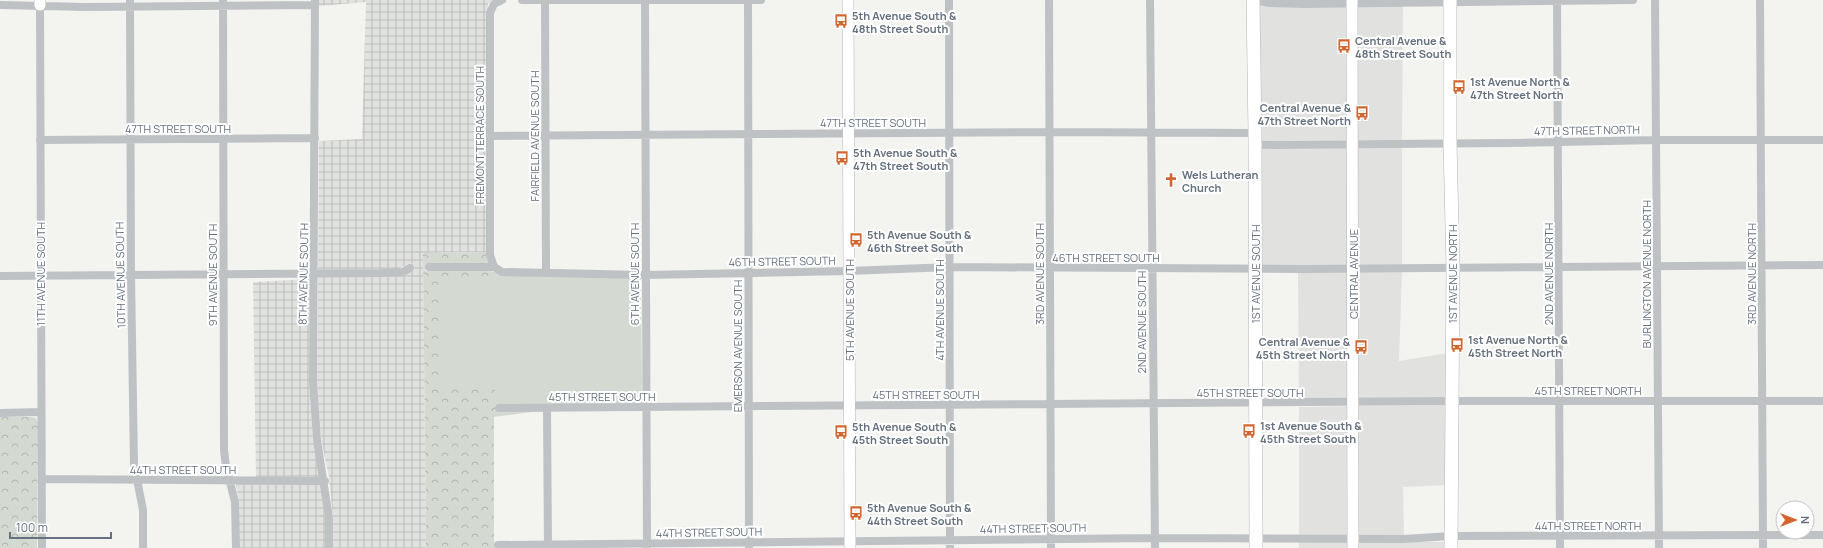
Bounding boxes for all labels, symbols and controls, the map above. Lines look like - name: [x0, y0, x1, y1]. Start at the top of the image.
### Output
- place label: 5th Avenue South & 48th Street South: [852, 8, 957, 36]
- bus stop icon: 5th Avenue South & 48th Street South: [833, 13, 849, 29]
- place label: Central Avenue & 48th Street South: [1355, 33, 1451, 61]
- bus stop icon: Central Avenue & 48th Street South: [1336, 38, 1352, 54]
- street label: FREMONT TERRACE SOUTH: [472, 66, 487, 204]
- street label: FAIRFIELD AVENUE SOUTH: [527, 71, 542, 201]
- place label: 1st Avenue North & 47th Street North: [1470, 74, 1571, 102]
- bus stop icon: 1st Avenue North & 47th Street North: [1451, 79, 1467, 95]
- place label: Central Avenue & 47th Street North: [1257, 100, 1352, 128]
- bus stop icon: Central Avenue & 47th Street North: [1354, 105, 1370, 121]
- street label: 47TH STREET SOUTH: [820, 115, 926, 130]
- street label: 47TH STREET SOUTH: [125, 121, 231, 136]
- street label: 47TH STREET NORTH: [1534, 122, 1640, 138]
- place label: 5th Avenue South & 47th Street South: [853, 145, 958, 173]
- bus stop icon: 5th Avenue South & 47th Street South: [834, 150, 850, 166]
- place label: Wels Lutheran Church: [1182, 167, 1259, 195]
- church icon: Wels Lutheran Church: [1163, 172, 1179, 188]
- street label: BURLINGTON AVENUE NORTH: [1639, 200, 1654, 348]
- street label: 11TH AVENUE SOUTH: [33, 222, 48, 326]
- street label: 10TH AVENUE SOUTH: [112, 222, 128, 328]
- street label: 8TH AVENUE SOUTH: [295, 223, 311, 325]
- street label: 6TH AVENUE SOUTH: [627, 223, 642, 325]
- street label: 3RD AVENUE SOUTH: [1032, 223, 1047, 325]
- street label: 2ND AVENUE NORTH: [1541, 223, 1556, 325]
- street label: 3RD AVENUE NORTH: [1744, 223, 1759, 325]
- street label: 9TH AVENUE SOUTH: [205, 224, 220, 326]
- street label: 1ST AVENUE SOUTH: [1248, 225, 1263, 323]
- street label: 1ST AVENUE NORTH: [1445, 225, 1460, 323]
- place label: 5th Avenue South & 46th Street South: [867, 227, 972, 255]
- street label: CENTRAL AVENUE: [1346, 229, 1361, 319]
- bus stop icon: 5th Avenue South & 46th Street South: [848, 232, 864, 248]
- street label: 46TH STREET SOUTH: [1052, 250, 1160, 265]
- street label: 46TH STREET SOUTH: [728, 253, 836, 269]
- street label: 5TH AVENUE SOUTH: [842, 259, 857, 361]
- street label: 4TH AVENUE SOUTH: [932, 259, 947, 361]
- street label: 2ND AVENUE SOUTH: [1134, 271, 1149, 373]
- street label: EMERSON AVENUE SOUTH: [730, 280, 745, 412]
- place label: 1st Avenue North & 45th Street North: [1468, 332, 1569, 360]
- place label: Central Avenue & 45th Street North: [1256, 334, 1351, 362]
- bus stop icon: 1st Avenue North & 45th Street North: [1449, 337, 1465, 353]
- bus stop icon: Central Avenue & 45th Street North: [1353, 339, 1369, 355]
- street label: 45TH STREET NORTH: [1535, 383, 1641, 398]
- street label: 45TH STREET SOUTH: [1197, 385, 1303, 400]
- street label: 45TH STREET SOUTH: [873, 387, 979, 402]
- street label: 45TH STREET SOUTH: [549, 389, 655, 404]
- place label: 1st Avenue South & 45th Street South: [1260, 418, 1362, 446]
- place label: 5th Avenue South & 45th Street South: [852, 419, 957, 447]
- bus stop icon: 1st Avenue South & 45th Street South: [1241, 423, 1257, 439]
- bus stop icon: 5th Avenue South & 45th Street South: [833, 424, 849, 440]
- street label: 44TH STREET SOUTH: [130, 462, 236, 477]
- place label: 5th Avenue South & 44th Street South: [867, 500, 972, 528]
- north arrow: [1775, 500, 1815, 540]
- bus stop icon: 5th Avenue South & 44th Street South: [848, 505, 864, 521]
- scale bar: [10, 514, 111, 540]
- text: N: [1798, 516, 1813, 524]
- street label: 44TH STREET NORTH: [1535, 518, 1641, 533]
- text: 100 m: [16, 519, 48, 536]
- street label: 44TH STREET SOUTH: [980, 520, 1086, 536]
- street label: 44TH STREET SOUTH: [656, 524, 762, 540]

